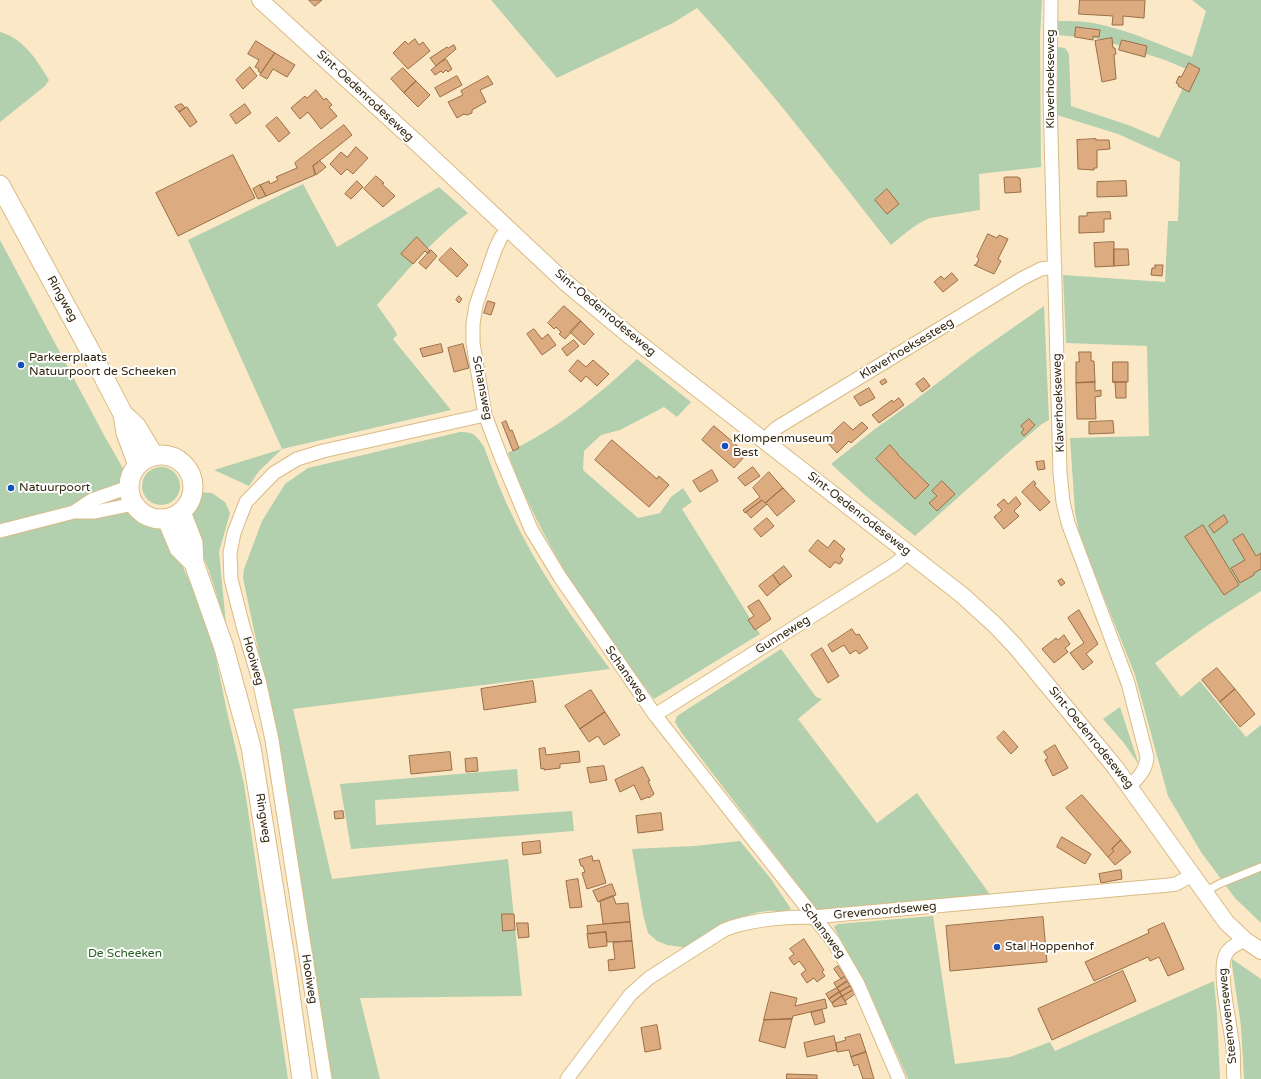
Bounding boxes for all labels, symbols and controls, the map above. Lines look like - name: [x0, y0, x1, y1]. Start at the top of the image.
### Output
- street label: Klaverhoekseweg: [1044, 29, 1058, 129]
- street label: Sint-Oedenrodeseweg: [314, 47, 416, 145]
- street label: Sint-Oedenrodeseweg: [552, 267, 658, 359]
- street label: Ringweg: [44, 274, 80, 324]
- street label: Klaverhoeksesteeg: [857, 315, 957, 383]
- place label: Parkeerplaats Natuurpoort de Scheeken: [29, 351, 176, 379]
- street label: Klaverhoekseweg: [1050, 353, 1068, 453]
- street label: Schansweg: [469, 355, 495, 421]
- marker: Parkeerplaats Natuurpoort de Scheeken: [16, 360, 26, 370]
- place label: Klompenmuseum Best: [733, 432, 833, 460]
- marker: Klompenmuseum Best: [720, 441, 730, 451]
- street label: Sint-Oedenrodeseweg: [804, 469, 914, 559]
- place label: Natuurpoort: [19, 481, 90, 495]
- marker: Natuurpoort: [6, 483, 16, 493]
- street label: Gunneweg: [753, 613, 813, 657]
- street label: Hooiweg: [239, 635, 267, 687]
- street label: Schansweg: [602, 643, 650, 705]
- street label: Sint-Oedenrodeseweg: [1045, 684, 1137, 792]
- street label: Ringweg: [252, 792, 274, 844]
- street label: Grevenoordseweg: [833, 899, 937, 923]
- street label: Schansweg: [798, 901, 848, 961]
- place label: Stal Hoppenhof: [1005, 940, 1094, 954]
- marker: Stal Hoppenhof: [992, 942, 1002, 952]
- park label: De Scheeken: [88, 947, 162, 961]
- street label: Hooiweg: [298, 953, 320, 1005]
- street label: Steenovenseweg: [1216, 967, 1240, 1065]

